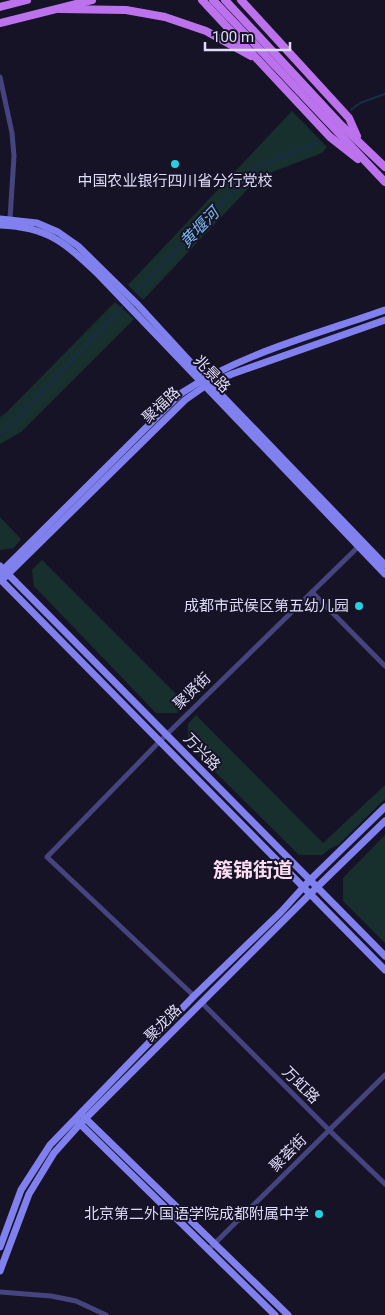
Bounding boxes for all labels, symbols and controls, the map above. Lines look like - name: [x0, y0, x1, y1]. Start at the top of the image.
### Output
- scale bar: [205, 20, 290, 52]
- text: 100 m: [212, 28, 254, 46]
- marker: 中国农业银行四川省分行党校: [169, 158, 181, 170]
- place label: 中国农业银行四川省分行党校: [77, 172, 273, 190]
- water label: 黄堰河: [176, 201, 225, 251]
- street label: 兆景路: [190, 352, 234, 396]
- street label: 聚福路: [138, 383, 184, 427]
- place label: 成都市武侯区第五幼儿园: [184, 597, 349, 615]
- marker: 成都市武侯区第五幼儿园: [353, 600, 365, 612]
- street label: 聚贤街: [170, 669, 214, 713]
- street label: 万兴路: [180, 730, 224, 774]
- district label: 簇锦街道: [213, 858, 293, 882]
- street label: 聚龙路: [141, 1001, 185, 1045]
- street label: 万虹路: [279, 1063, 323, 1107]
- street label: 聚荟街: [266, 1131, 310, 1175]
- place label: 北京第二外国语学院成都附属中学: [84, 1205, 309, 1223]
- marker: 北京第二外国语学院成都附属中学: [313, 1208, 325, 1220]

